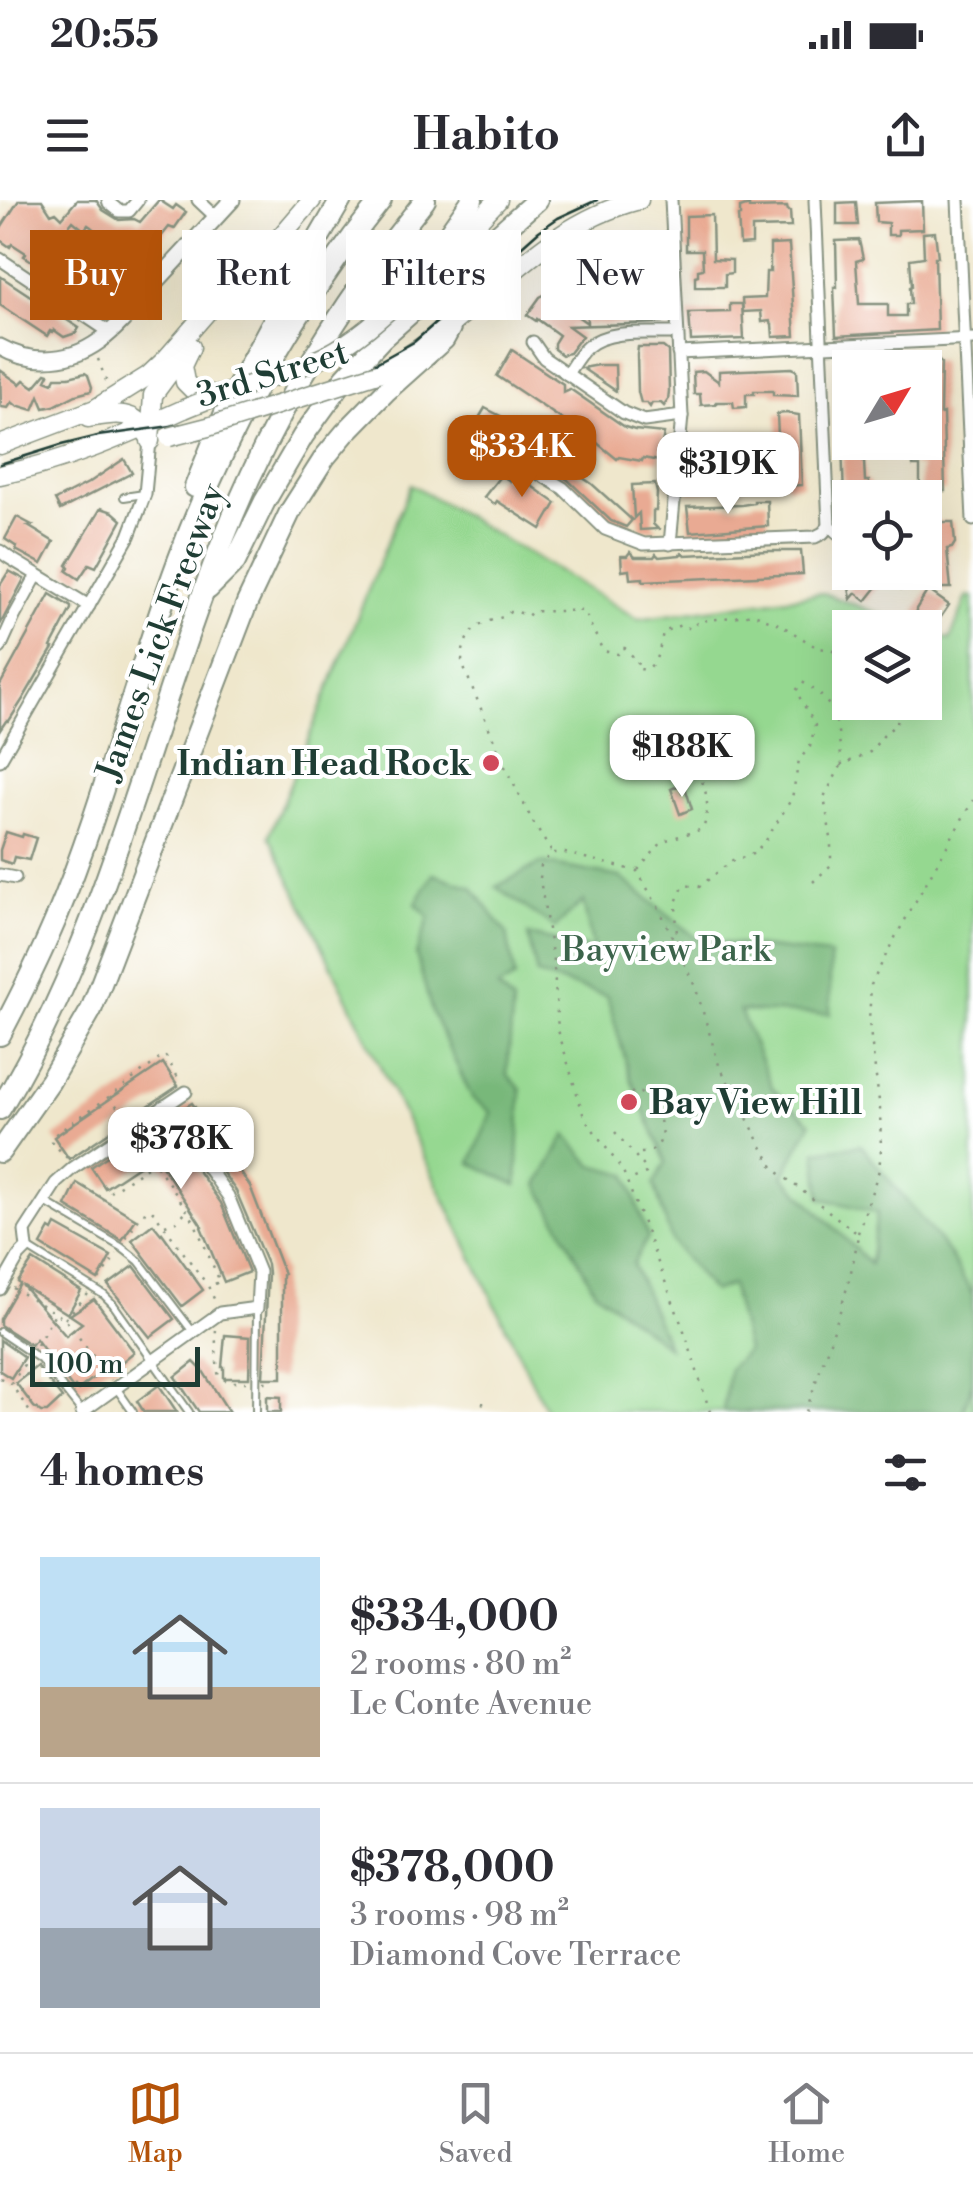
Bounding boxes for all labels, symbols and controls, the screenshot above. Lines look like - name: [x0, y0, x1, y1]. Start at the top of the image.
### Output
- text: 20:55: [50, 12, 159, 59]
- text: Habito: [413, 107, 560, 164]
- icon: menu: [40, 108, 95, 163]
- icon: share: [878, 108, 933, 163]
- chip: Buy: [30, 230, 162, 320]
- chip: Rent: [182, 230, 326, 320]
- chip: Filters: [346, 230, 521, 320]
- chip: New: [541, 230, 679, 320]
- street label: 3rd Street: [191, 331, 353, 418]
- north arrow: [832, 350, 942, 460]
- map controls: [832, 350, 942, 720]
- pin: $334K: [452, 415, 592, 500]
- text: $334K: [469, 427, 575, 467]
- pin: $319K: [658, 432, 798, 517]
- text: $319K: [679, 444, 777, 484]
- street label: James Lick Freeway: [87, 477, 235, 789]
- button: locate: [832, 480, 942, 590]
- button: layers: [832, 610, 942, 720]
- pin: $188K: [612, 715, 752, 800]
- text: $188K: [632, 727, 732, 767]
- place label: Indian Head Rock: [177, 743, 471, 786]
- marker: Indian Head Rock: [480, 752, 502, 774]
- park label: Bayview Park: [560, 929, 773, 972]
- place label: Bay View Hill: [649, 1082, 862, 1125]
- marker: Bay View Hill: [618, 1091, 640, 1113]
- pin: $378K: [111, 1107, 251, 1192]
- text: $378K: [130, 1119, 232, 1159]
- scale bar: [30, 1342, 200, 1386]
- text: 100 m: [45, 1347, 124, 1382]
- icon: filters: [878, 1445, 933, 1500]
- text: 4 homes: [40, 1446, 204, 1499]
- text: $334,000: [350, 1591, 559, 1644]
- icon: home: [120, 1597, 240, 1717]
- text: 2 rooms · 80 m²: [350, 1644, 571, 1684]
- text: Le Conte Avenue: [350, 1684, 592, 1724]
- text: $378,000: [350, 1842, 555, 1895]
- icon: home: [120, 1848, 240, 1968]
- text: 3 rooms · 98 m²: [350, 1895, 569, 1935]
- text: Diamond Cove Terrace: [350, 1935, 681, 1975]
- tab: Map: [128, 2076, 183, 2171]
- tab: Saved: [439, 2076, 512, 2171]
- tab: Home: [768, 2076, 845, 2171]

